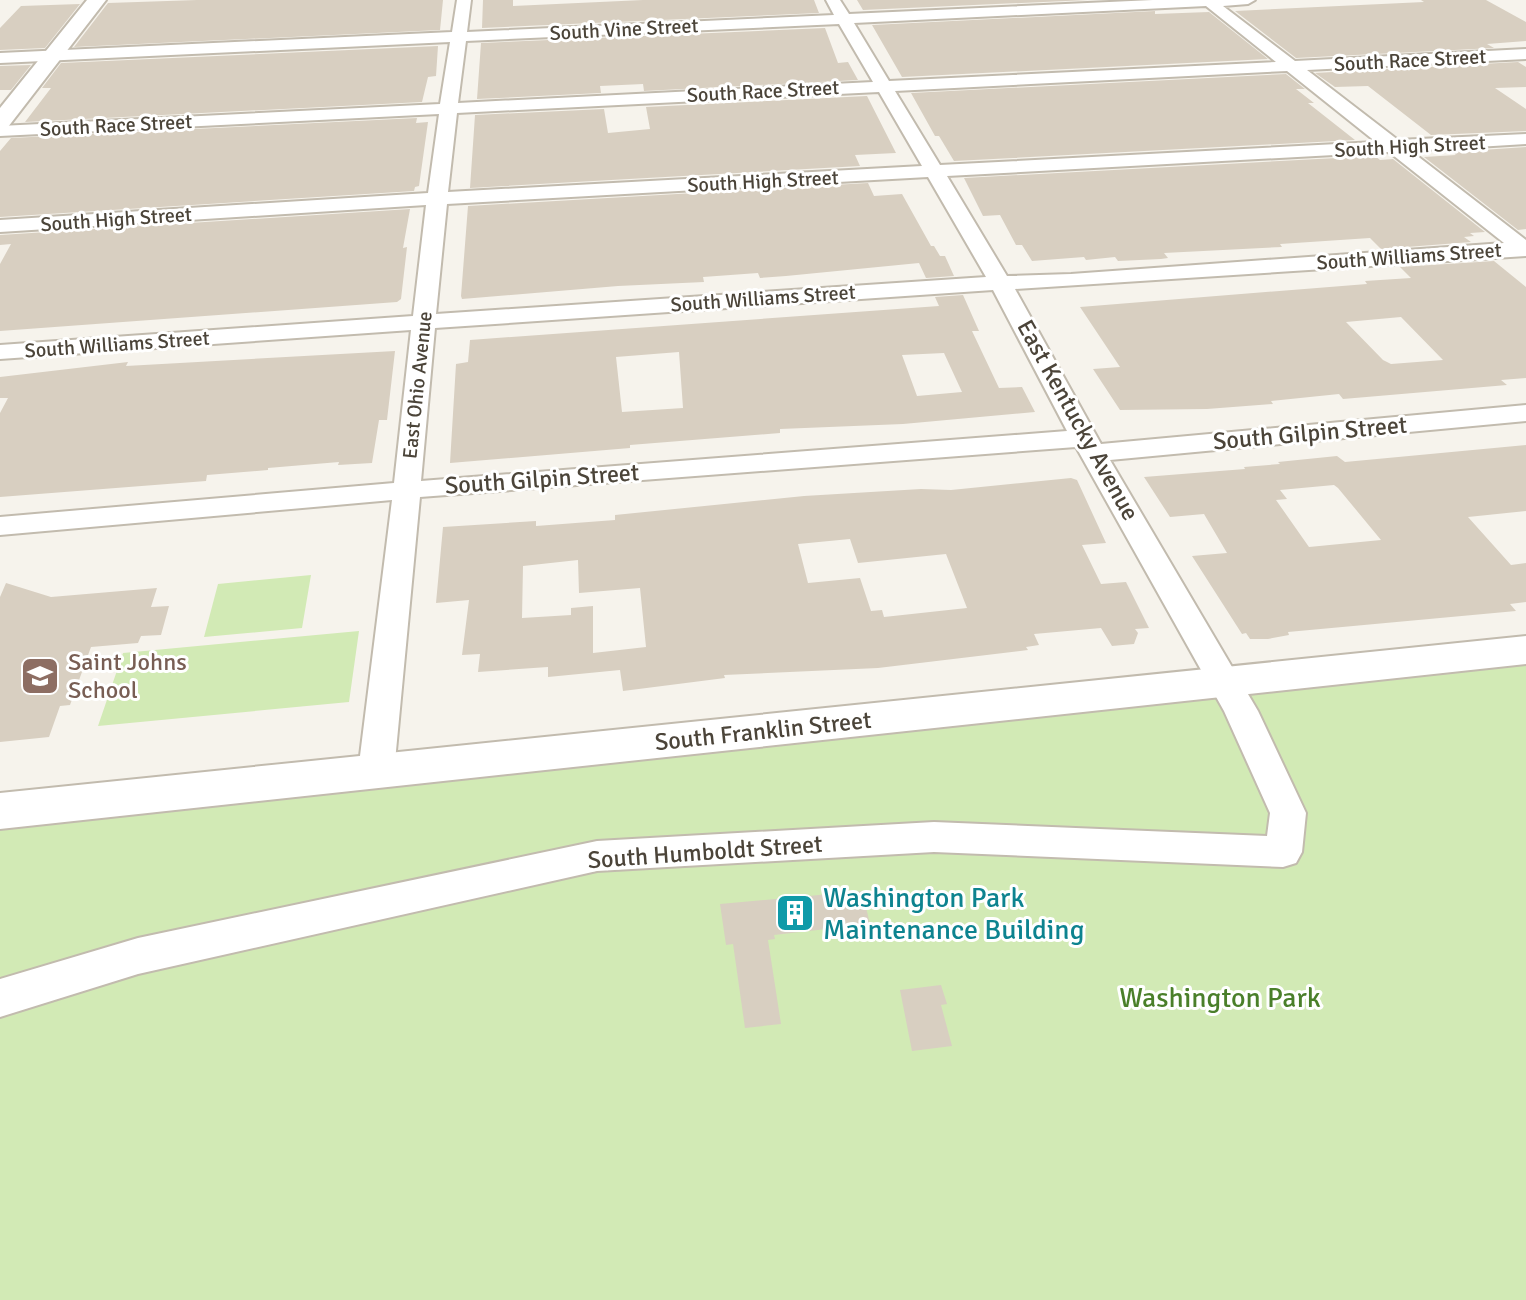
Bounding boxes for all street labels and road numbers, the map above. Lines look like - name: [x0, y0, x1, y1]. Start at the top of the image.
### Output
- street label: South Vine Street: [549, 13, 699, 46]
- street label: South Race Street: [1333, 44, 1487, 77]
- street label: South Race Street: [686, 75, 840, 108]
- street label: South Race Street: [39, 109, 193, 142]
- street label: South High Street: [1334, 130, 1486, 163]
- street label: South High Street: [687, 165, 839, 198]
- street label: South High Street: [40, 202, 193, 237]
- street label: South Williams Street: [1316, 238, 1502, 275]
- street label: South Williams Street: [670, 280, 856, 317]
- street label: East Ohio Avenue: [397, 310, 438, 460]
- street label: East Kentucky Avenue: [1010, 314, 1146, 526]
- street label: South Williams Street: [24, 326, 210, 363]
- street label: South Gilpin Street: [1212, 410, 1408, 456]
- street label: South Gilpin Street: [444, 457, 640, 501]
- street label: South Franklin Street: [653, 705, 873, 757]
- street label: South Humboldt Street: [587, 829, 823, 875]

